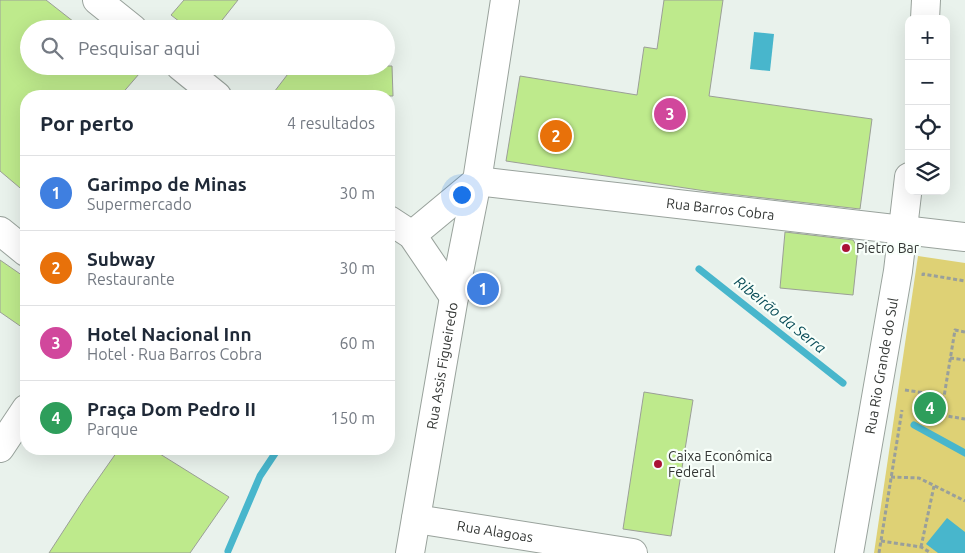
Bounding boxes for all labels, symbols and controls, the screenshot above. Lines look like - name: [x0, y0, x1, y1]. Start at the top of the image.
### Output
- map controls: [905, 15, 950, 195]
- button: +: [905, 15, 950, 60]
- search box: [20, 20, 395, 75]
- icon: search: [38, 34, 66, 62]
- text: Pesquisar aqui: [78, 37, 200, 59]
- button: −: [905, 60, 950, 105]
- pin: 3: [654, 95, 686, 133]
- button: locate: [905, 105, 950, 150]
- text: Por perto: [40, 111, 134, 135]
- text: 4 resultados: [287, 114, 375, 132]
- pin: 2: [540, 117, 572, 155]
- button: layers: [905, 150, 950, 195]
- text: Garimpo de Minas: [87, 173, 247, 195]
- your location: [449, 182, 475, 208]
- text: 1: [51, 184, 61, 202]
- text: 30 m: [339, 184, 375, 202]
- text: Supermercado: [87, 195, 192, 213]
- street label: Rua Barros Cobra: [665, 195, 775, 223]
- place label: Pietro Bar: [856, 240, 920, 256]
- marker: Pietro Bar: [840, 242, 852, 254]
- text: Subway: [87, 248, 155, 270]
- text: 2: [51, 259, 61, 277]
- text: 30 m: [339, 259, 375, 277]
- text: Restaurante: [87, 270, 175, 288]
- pin: 1: [467, 270, 499, 308]
- water label: Ribeirão da Serra: [731, 273, 829, 357]
- street label: Rua Rio Grande do Sul: [862, 296, 901, 435]
- street label: Rua Assis Figueiredo: [423, 301, 461, 431]
- text: Hotel Nacional Inn: [87, 323, 252, 345]
- text: 3: [51, 334, 61, 352]
- text: 60 m: [339, 334, 375, 352]
- text: Hotel · Rua Barros Cobra: [87, 345, 262, 363]
- pin: 4: [914, 389, 946, 427]
- text: Praça Dom Pedro II: [87, 398, 256, 420]
- text: 4: [51, 409, 61, 427]
- text: 150 m: [330, 409, 375, 427]
- text: Parque: [87, 420, 138, 438]
- place label: Caixa Econômica Federal: [668, 448, 772, 480]
- marker: Caixa Econômica Federal: [652, 458, 664, 470]
- street label: Rua Alagoas: [456, 518, 534, 545]

